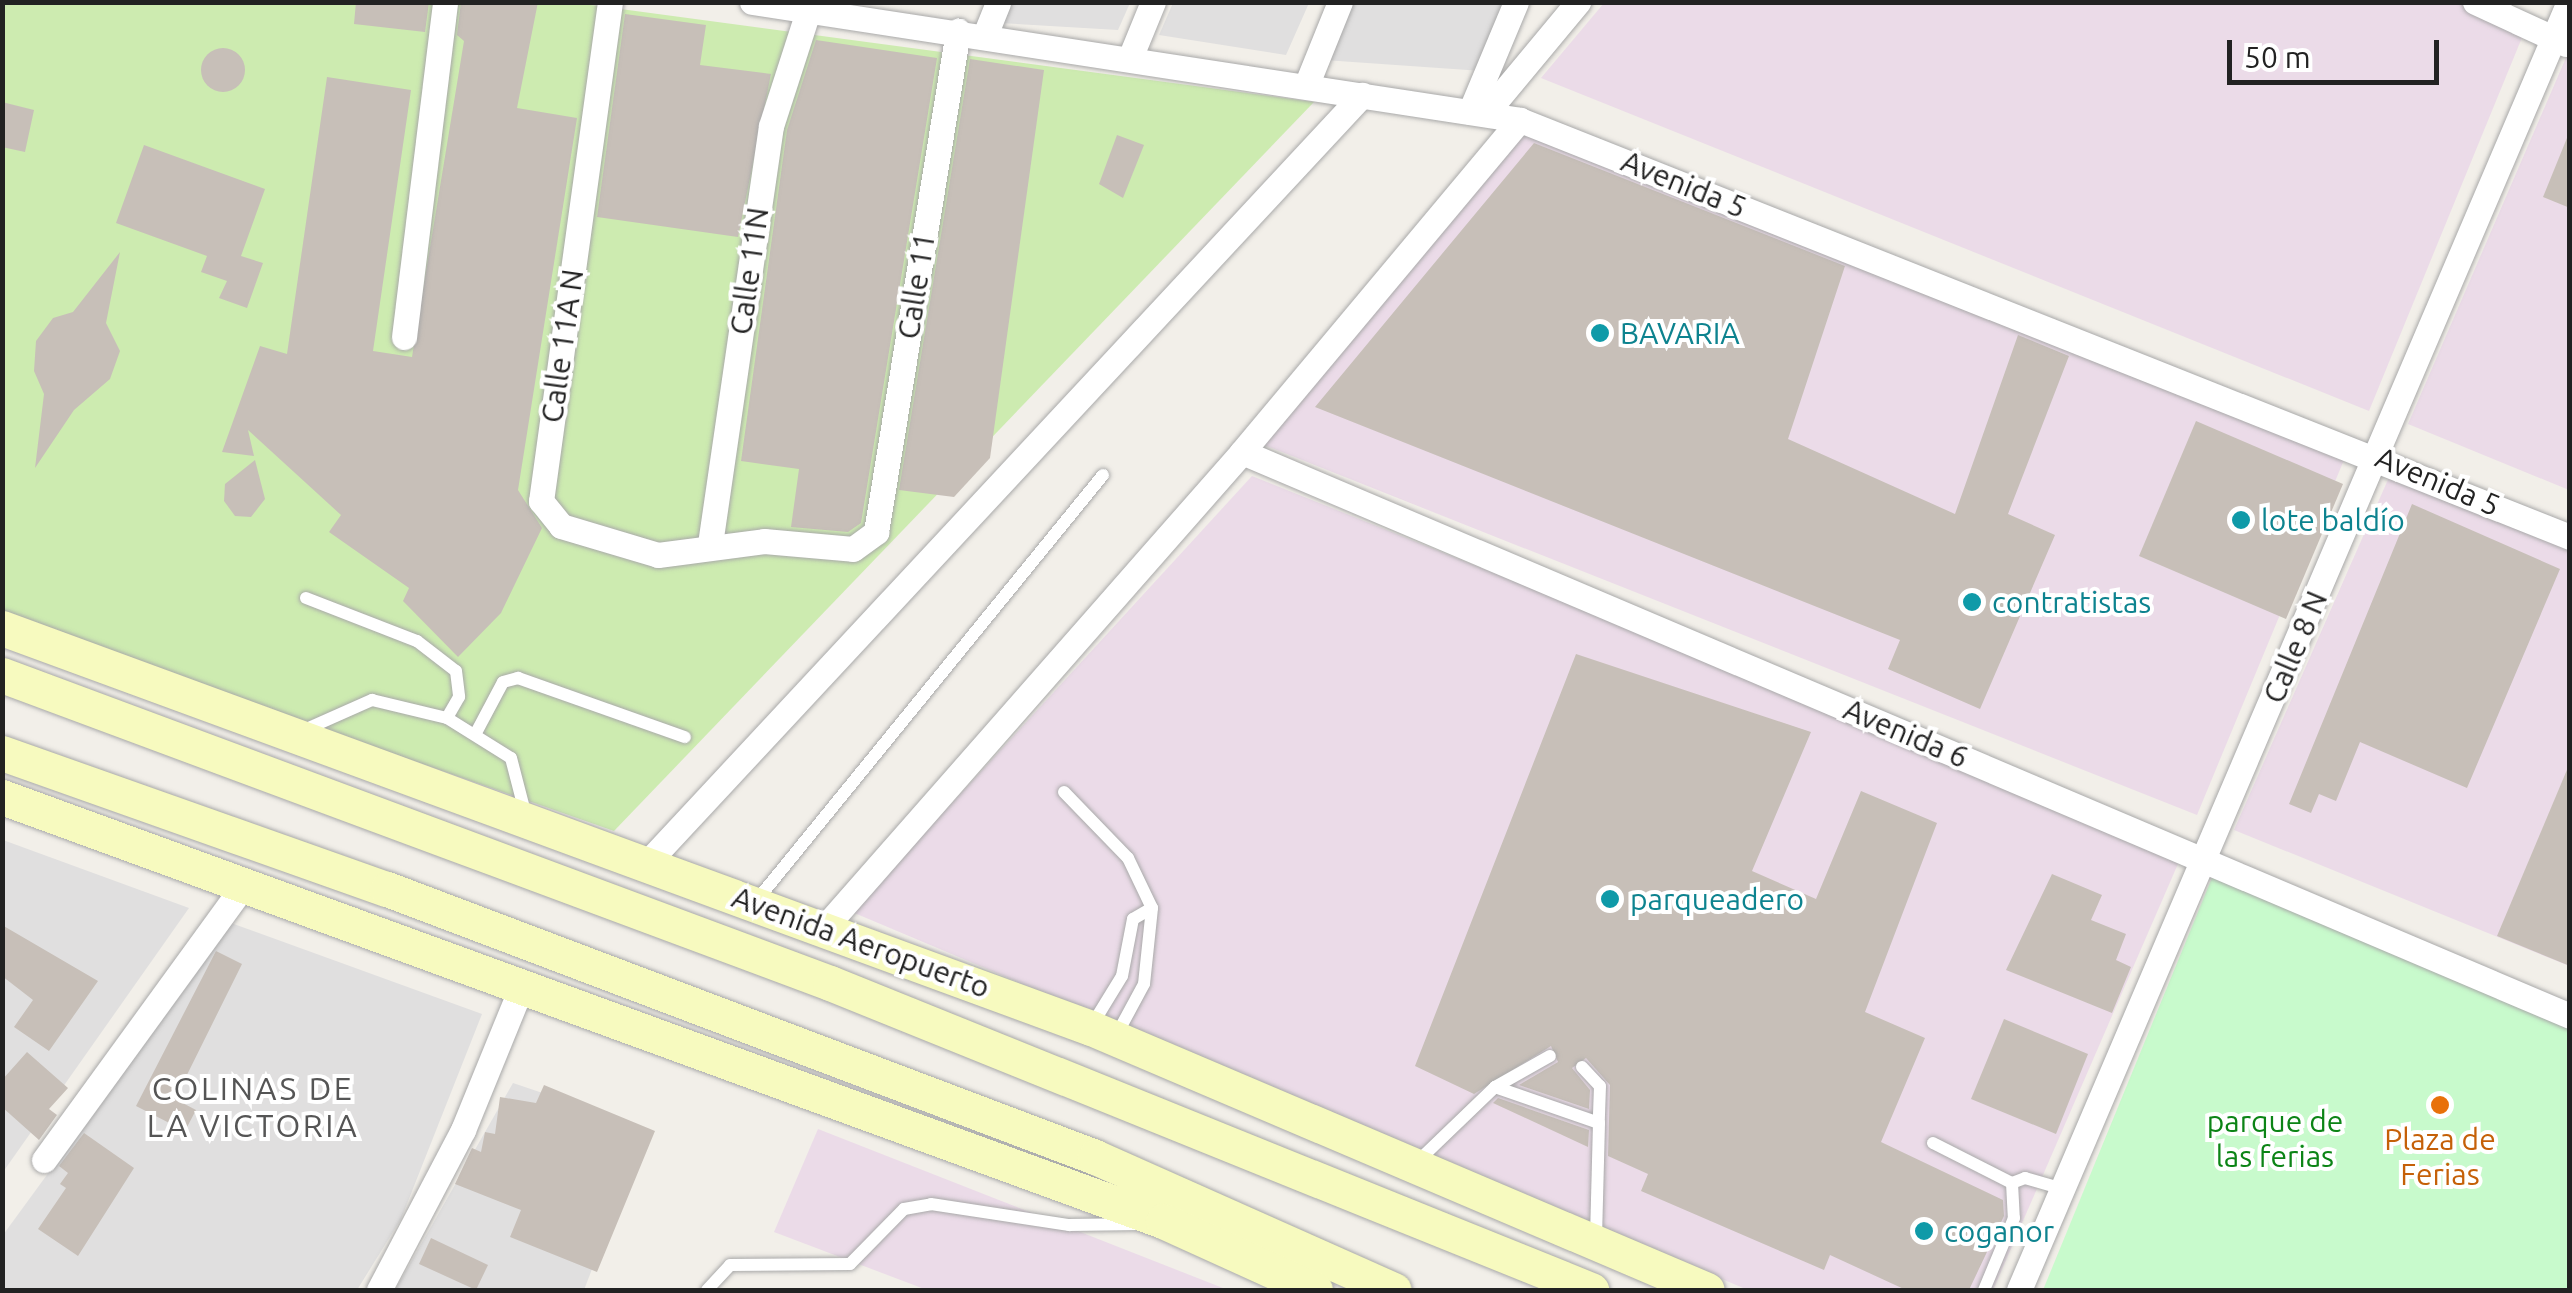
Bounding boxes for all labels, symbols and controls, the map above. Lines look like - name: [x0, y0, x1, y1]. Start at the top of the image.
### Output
- scale bar: [2232, 20, 2444, 82]
- text: 50 m: [2244, 40, 2311, 74]
- street label: Avenida 5: [1616, 143, 1752, 225]
- street label: Calle 11N: [722, 205, 776, 337]
- street label: Calle 11: [890, 230, 942, 342]
- street label: Calle 11A N: [533, 267, 591, 425]
- place label: BAVARIA: [1620, 315, 1740, 351]
- marker: BAVARIA: [1589, 322, 1611, 344]
- street label: Avenida 5: [2370, 439, 2506, 523]
- place label: lote baldío: [2261, 502, 2405, 538]
- marker: lote baldío: [2230, 509, 2252, 531]
- place label: contratistas: [1992, 584, 2151, 620]
- street label: Calle 8 N: [2255, 586, 2335, 708]
- marker: contratistas: [1961, 591, 1983, 613]
- street label: Avenida 6: [1838, 691, 1974, 775]
- street label: Avenida Aeropuerto: [727, 879, 995, 1005]
- place label: parqueadero: [1630, 881, 1804, 917]
- marker: parqueadero: [1599, 888, 1621, 910]
- district label: COLINAS DE LA VICTORIA: [147, 1070, 359, 1145]
- marker: Plaza de Ferias: [2429, 1094, 2451, 1116]
- park label: parque de las ferias: [2207, 1103, 2343, 1174]
- place label: Plaza de Ferias: [2384, 1121, 2496, 1192]
- place label: coganor: [1944, 1213, 2054, 1249]
- marker: coganor: [1913, 1220, 1935, 1242]

